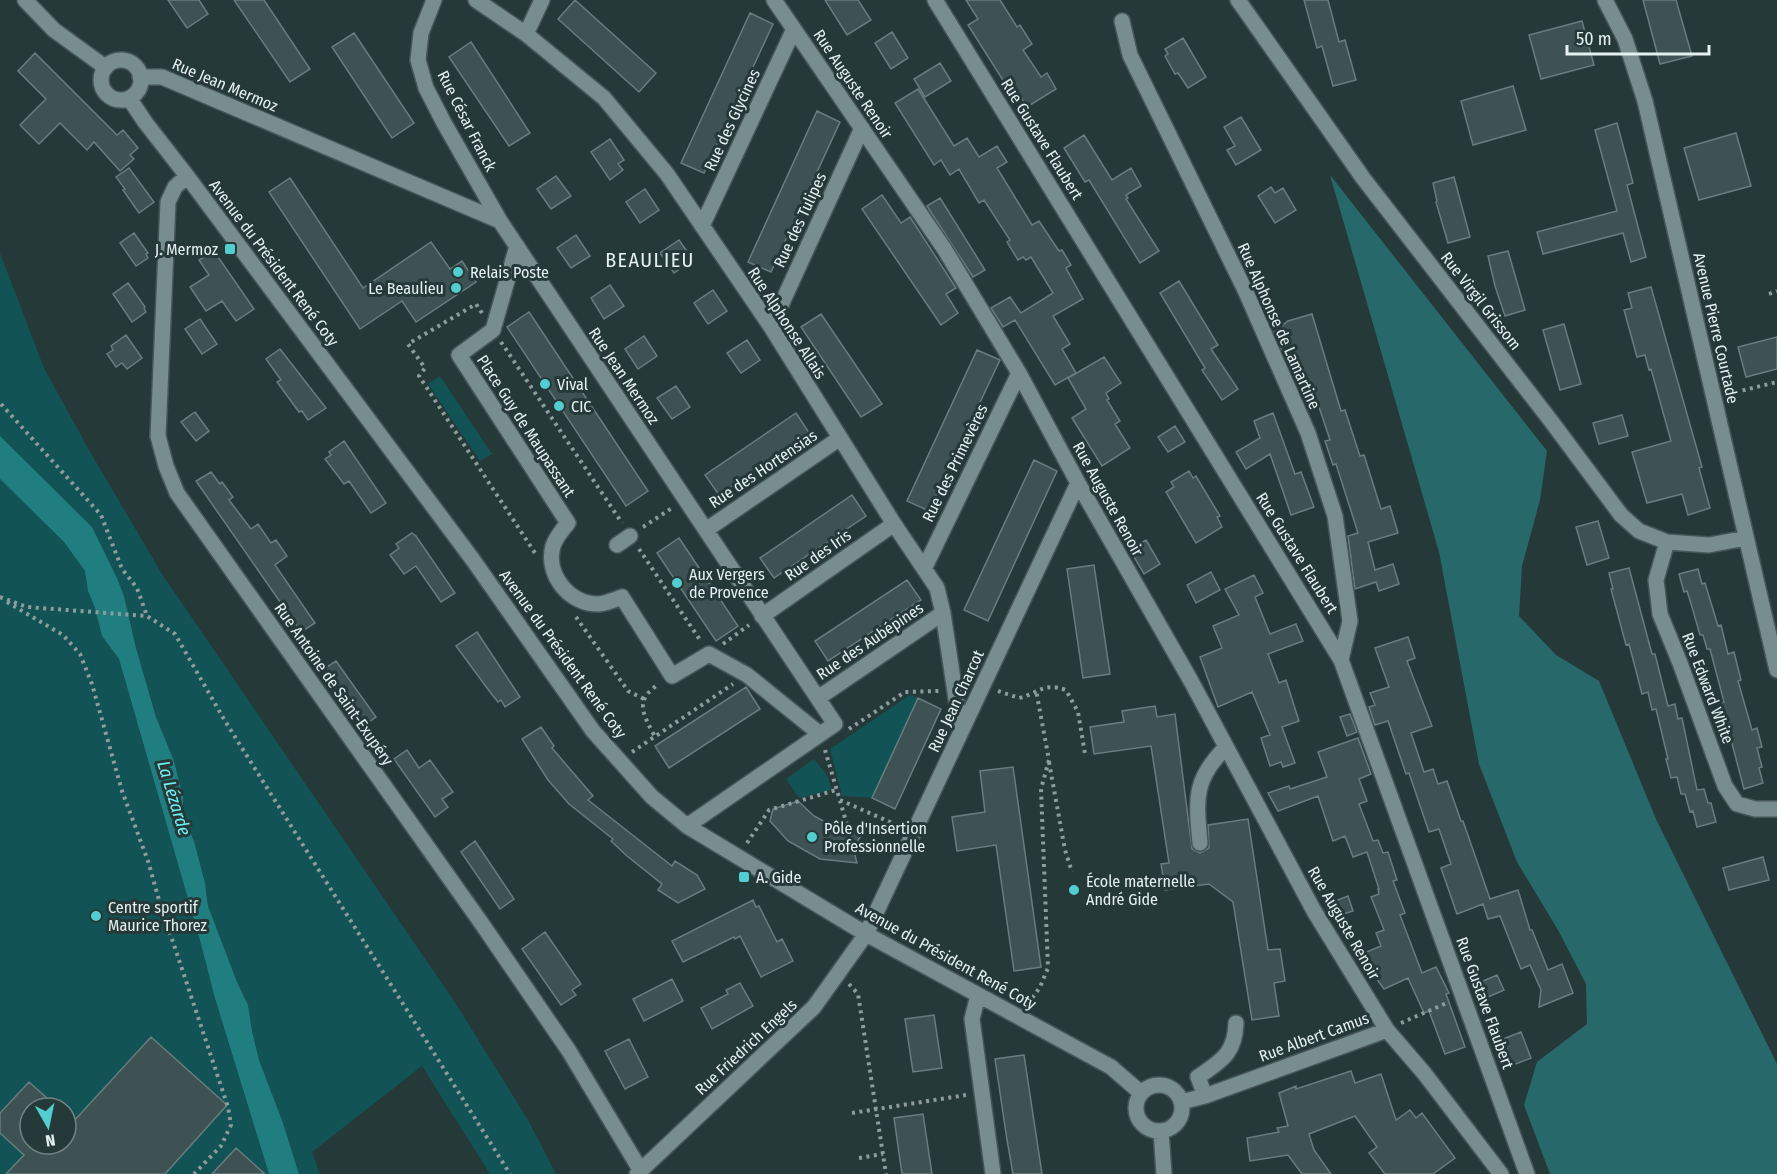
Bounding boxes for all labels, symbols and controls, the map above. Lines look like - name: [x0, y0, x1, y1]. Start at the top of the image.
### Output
- scale bar: [1567, 18, 1710, 56]
- street label: Rue Auguste Renoir: [809, 26, 897, 143]
- text: 50 m: [1576, 28, 1612, 50]
- street label: Rue Jean Mermoz: [169, 54, 281, 116]
- street label: Rue des Glycines: [700, 66, 764, 174]
- street label: Rue César Franck: [433, 67, 501, 175]
- street label: Rue Gustave Flaubert: [997, 75, 1087, 204]
- street label: Rue des Tulipes: [770, 169, 830, 270]
- street label: Avenue du Président René Coty: [205, 176, 343, 351]
- place label: J. Mermoz: [155, 240, 218, 259]
- street label: Rue Alphonse de Lamartine: [1234, 240, 1324, 412]
- marker: J. Mermoz: [223, 242, 237, 256]
- district label: BEAULIEU: [605, 248, 695, 272]
- street label: Rue Virgil Grissom: [1437, 248, 1525, 354]
- street label: Avenue Pierre Courtade: [1689, 251, 1743, 405]
- place label: Relais Poste: [470, 263, 549, 282]
- street label: Rue Alphonse Allais: [744, 264, 830, 382]
- marker: Relais Poste: [451, 265, 465, 279]
- place label: Le Beaulieu: [368, 279, 444, 298]
- marker: Le Beaulieu: [449, 281, 463, 295]
- street label: Rue Jean Mermoz: [585, 324, 663, 428]
- street label: Place Guy de Maupassant: [473, 351, 579, 501]
- place label: Vival: [557, 375, 588, 394]
- marker: Vival: [538, 377, 552, 391]
- place label: CIC: [571, 397, 591, 416]
- marker: CIC: [552, 399, 566, 413]
- street label: Rue des Primevères: [918, 401, 992, 525]
- street label: Rue des Hortensias: [705, 426, 821, 512]
- street label: Rue Auguste Renoir: [1069, 439, 1147, 560]
- street label: Rue Gustave Flaubert: [1252, 489, 1342, 618]
- street label: Rue des Iris: [781, 525, 855, 585]
- place label: Aux Vergers de Provence: [689, 565, 769, 602]
- street label: Avenue du Président René Coty: [496, 566, 631, 743]
- marker: Aux Vergers de Provence: [670, 576, 684, 590]
- street label: Rue des Aubépines: [813, 598, 927, 684]
- street label: Rue Antoine de Saint-Exupéry: [271, 599, 398, 770]
- street label: Rue Edward White: [1678, 630, 1738, 746]
- street label: Rue Jean Charcot: [924, 646, 988, 755]
- water label: La Lézarde: [152, 758, 196, 839]
- place label: Pôle d'Insertion Professionnelle: [824, 819, 927, 856]
- marker: Pôle d'Insertion Professionnelle: [805, 830, 819, 844]
- street label: Rue Auguste Renoir: [1304, 863, 1384, 983]
- place label: A. Gide: [756, 868, 801, 887]
- marker: A. Gide: [737, 870, 751, 884]
- place label: École maternelle André Gide: [1086, 872, 1195, 909]
- marker: École maternelle André Gide: [1067, 883, 1081, 897]
- place label: Centre sportif Maurice Thorez: [108, 898, 207, 935]
- street label: Avenue du Président René Coty: [852, 898, 1040, 1014]
- marker: Centre sportif Maurice Thorez: [89, 909, 103, 923]
- street label: Rue Gustave Flaubert: [1452, 934, 1518, 1072]
- street label: Rue Friedrich Engels: [691, 995, 801, 1099]
- street label: Rue Albert Camus: [1256, 1008, 1372, 1066]
- north arrow: [18, 1096, 78, 1156]
- text: N: [44, 1130, 56, 1150]

